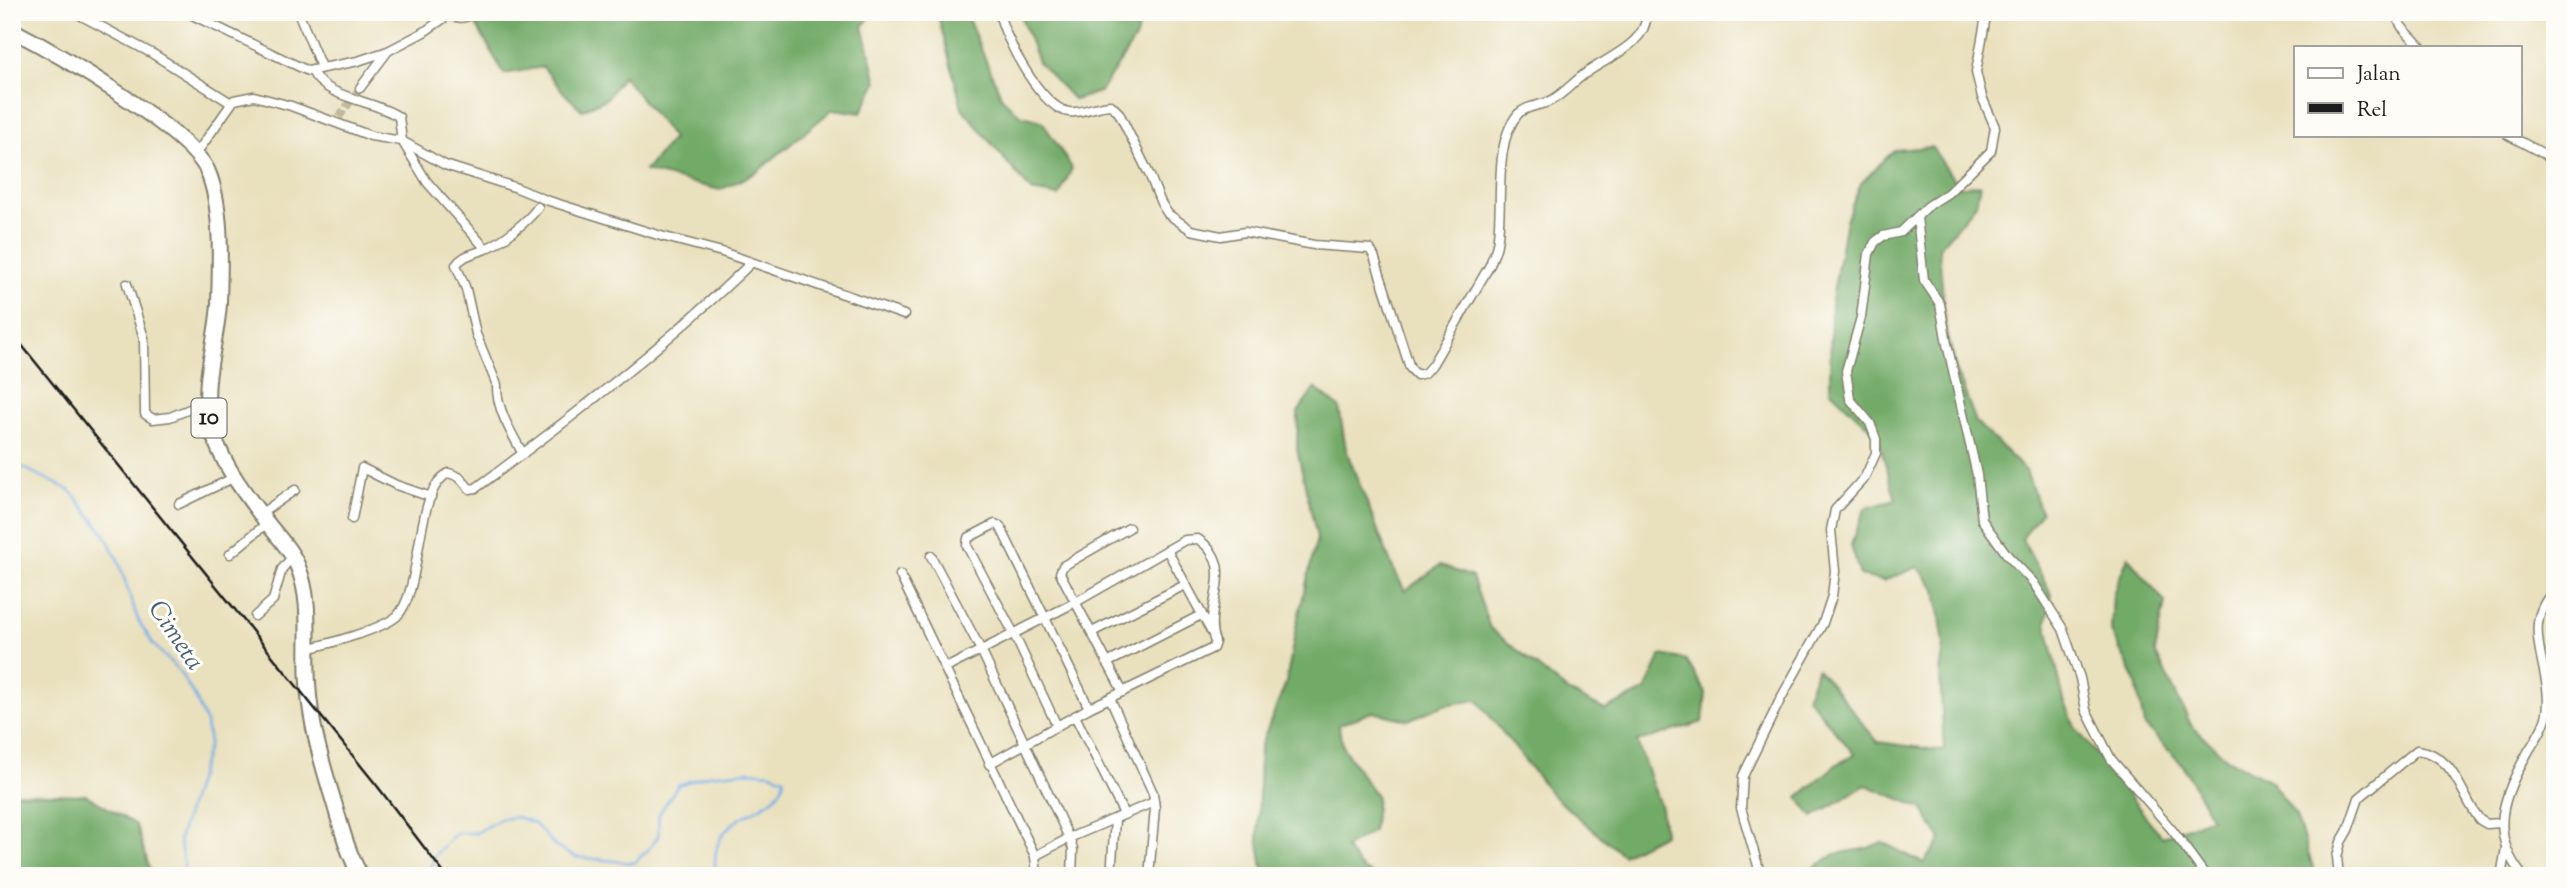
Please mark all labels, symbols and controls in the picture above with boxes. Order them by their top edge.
legend [2294,46,2522,136]
text: Jalan [2356,60,2401,90]
text: Rel [2357,96,2387,126]
road number: 10 [192,398,227,438]
water label: Cimeta [138,594,212,678]

